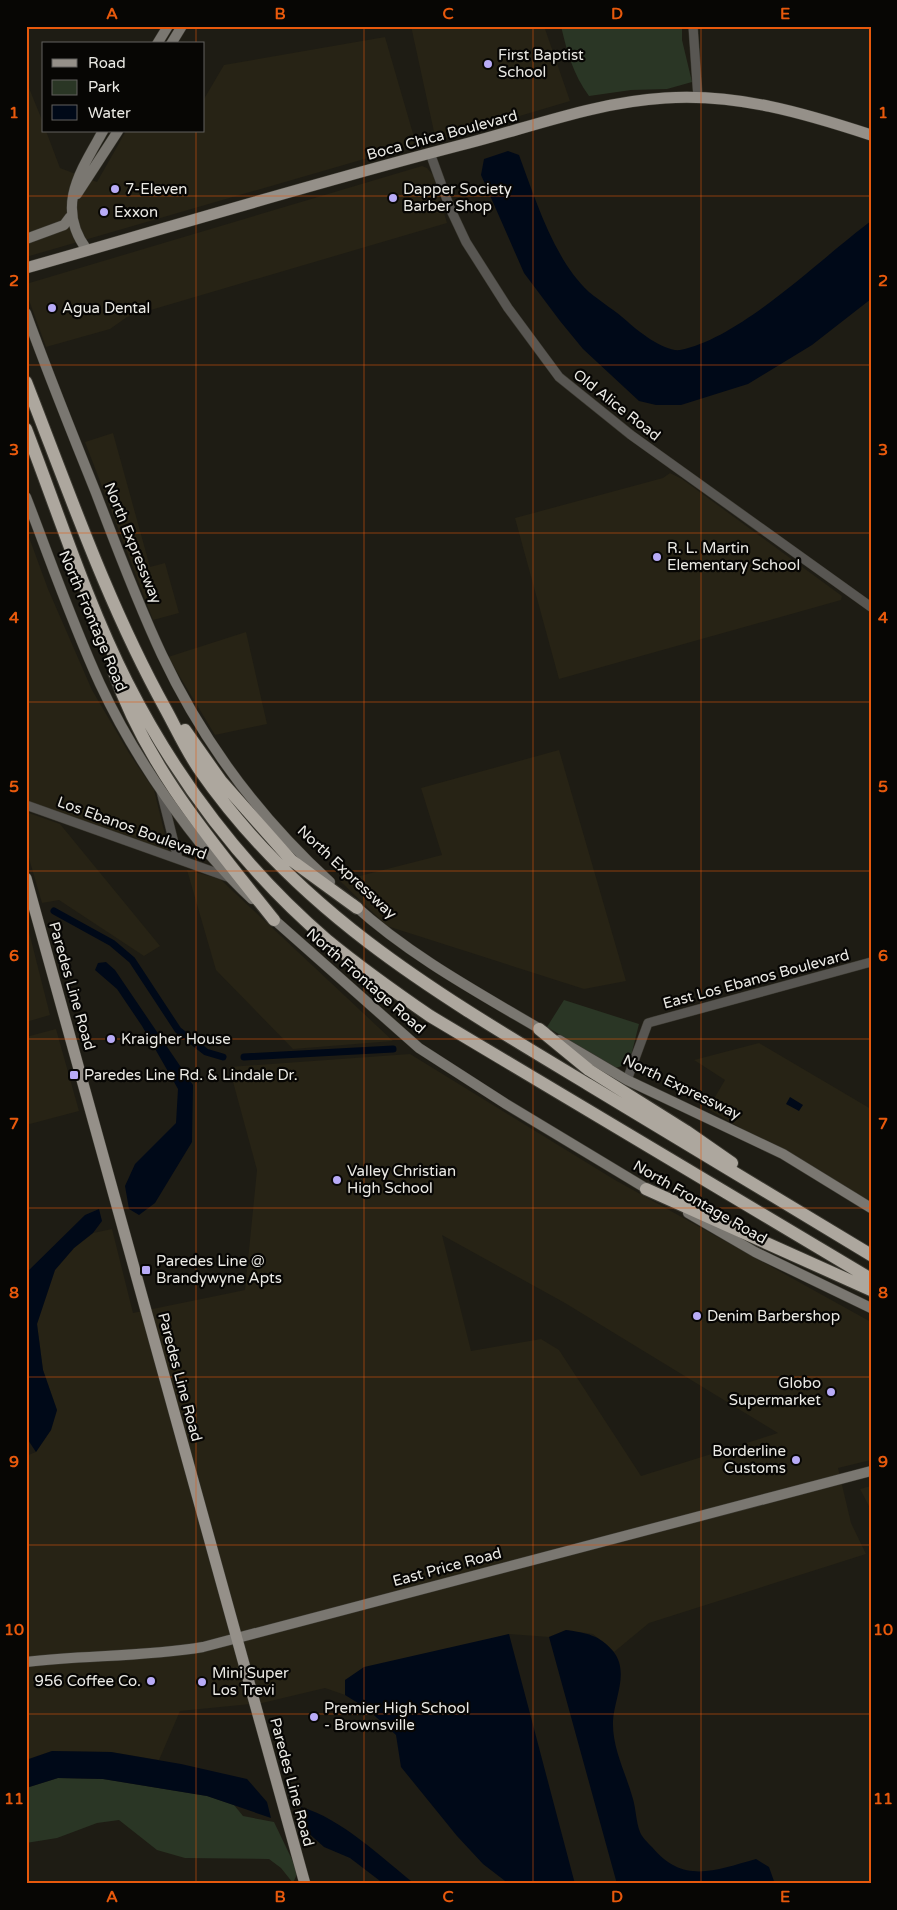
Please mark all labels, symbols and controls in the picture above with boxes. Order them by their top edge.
text: A [106,4,118,24]
text: B [274,4,286,24]
text: C [442,4,454,24]
text: D [611,4,623,24]
text: E [780,4,790,24]
legend [42,42,205,132]
place label: First Baptist School [498,46,584,81]
text: Road [88,54,126,72]
marker: First Baptist School [482,58,494,70]
text: Park [88,78,120,96]
text: 1 [9,103,19,123]
text: 1 [878,103,888,123]
text: Water [88,104,131,122]
street label: Boca Chica Boulevard [365,106,519,164]
place label: 7-Eleven [125,180,187,198]
place label: Dapper Society Barber Shop [403,180,512,215]
marker: 7-Eleven [109,183,121,195]
marker: Dapper Society Barber Shop [387,192,399,204]
place label: Exxon [114,203,158,221]
marker: Exxon [98,206,110,218]
text: 2 [9,271,19,291]
text: 2 [878,271,888,291]
place label: Agua Dental [62,299,150,317]
marker: Agua Dental [46,302,58,314]
street label: Old Alice Road [570,365,664,445]
text: 3 [9,440,19,460]
text: 3 [878,440,888,460]
street label: North Expressway [100,480,166,606]
place label: R. L. Martin Elementary School [667,539,800,574]
street label: North Frontage Road [55,548,131,694]
marker: R. L. Martin Elementary School [651,551,663,563]
text: 4 [9,608,19,628]
text: 4 [878,608,888,628]
text: 5 [9,777,19,797]
text: 5 [878,777,888,797]
street label: Los Ebanos Boulevard [55,793,209,863]
street label: North Expressway [294,821,400,923]
street label: Paredes Line Road [45,920,99,1052]
street label: North Frontage Road [303,925,429,1037]
street label: East Los Ebanos Boulevard [661,945,851,1013]
text: 6 [9,946,19,966]
text: 6 [878,946,888,966]
place label: Kraigher House [121,1030,231,1048]
marker: Kraigher House [105,1033,117,1045]
street label: North Expressway [620,1051,744,1123]
place label: Paredes Line Rd. & Lindale Dr. [84,1066,298,1084]
marker: Paredes Line Rd. & Lindale Dr. [68,1069,80,1081]
text: 7 [9,1114,19,1134]
text: 7 [878,1114,888,1134]
street label: North Frontage Road [630,1156,770,1248]
place label: Valley Christian High School [347,1162,456,1197]
marker: Valley Christian High School [331,1174,343,1186]
place label: Paredes Line @ Brandywyne Apts [156,1252,282,1287]
marker: Paredes Line @ Brandywyne Apts [140,1264,152,1276]
text: 8 [9,1283,19,1303]
text: 8 [878,1283,888,1303]
place label: Denim Barbershop [707,1307,840,1325]
marker: Denim Barbershop [691,1310,703,1322]
street label: Paredes Line Road [154,1311,206,1443]
place label: Globo Supermarket [729,1374,821,1409]
marker: Globo Supermarket [825,1386,837,1398]
place label: Borderline Customs [712,1442,786,1477]
text: 9 [9,1452,19,1472]
text: 9 [878,1452,888,1472]
marker: Borderline Customs [790,1454,802,1466]
street label: East Price Road [391,1544,503,1590]
text: 10 [4,1620,24,1640]
text: 10 [873,1620,893,1640]
place label: Mini Super Los Trevi [212,1664,289,1699]
place label: 956 Coffee Co. [34,1672,141,1690]
marker: 956 Coffee Co. [145,1675,157,1687]
marker: Mini Super Los Trevi [196,1676,208,1688]
place label: Premier High School - Brownsville [324,1699,469,1734]
marker: Premier High School - Brownsville [308,1711,320,1723]
street label: Paredes Line Road [266,1716,318,1848]
text: 11 [4,1789,24,1809]
text: 11 [873,1789,893,1809]
text: A [106,1887,118,1907]
text: B [274,1887,286,1907]
text: C [442,1887,454,1907]
text: D [611,1887,623,1907]
text: E [780,1887,790,1907]

